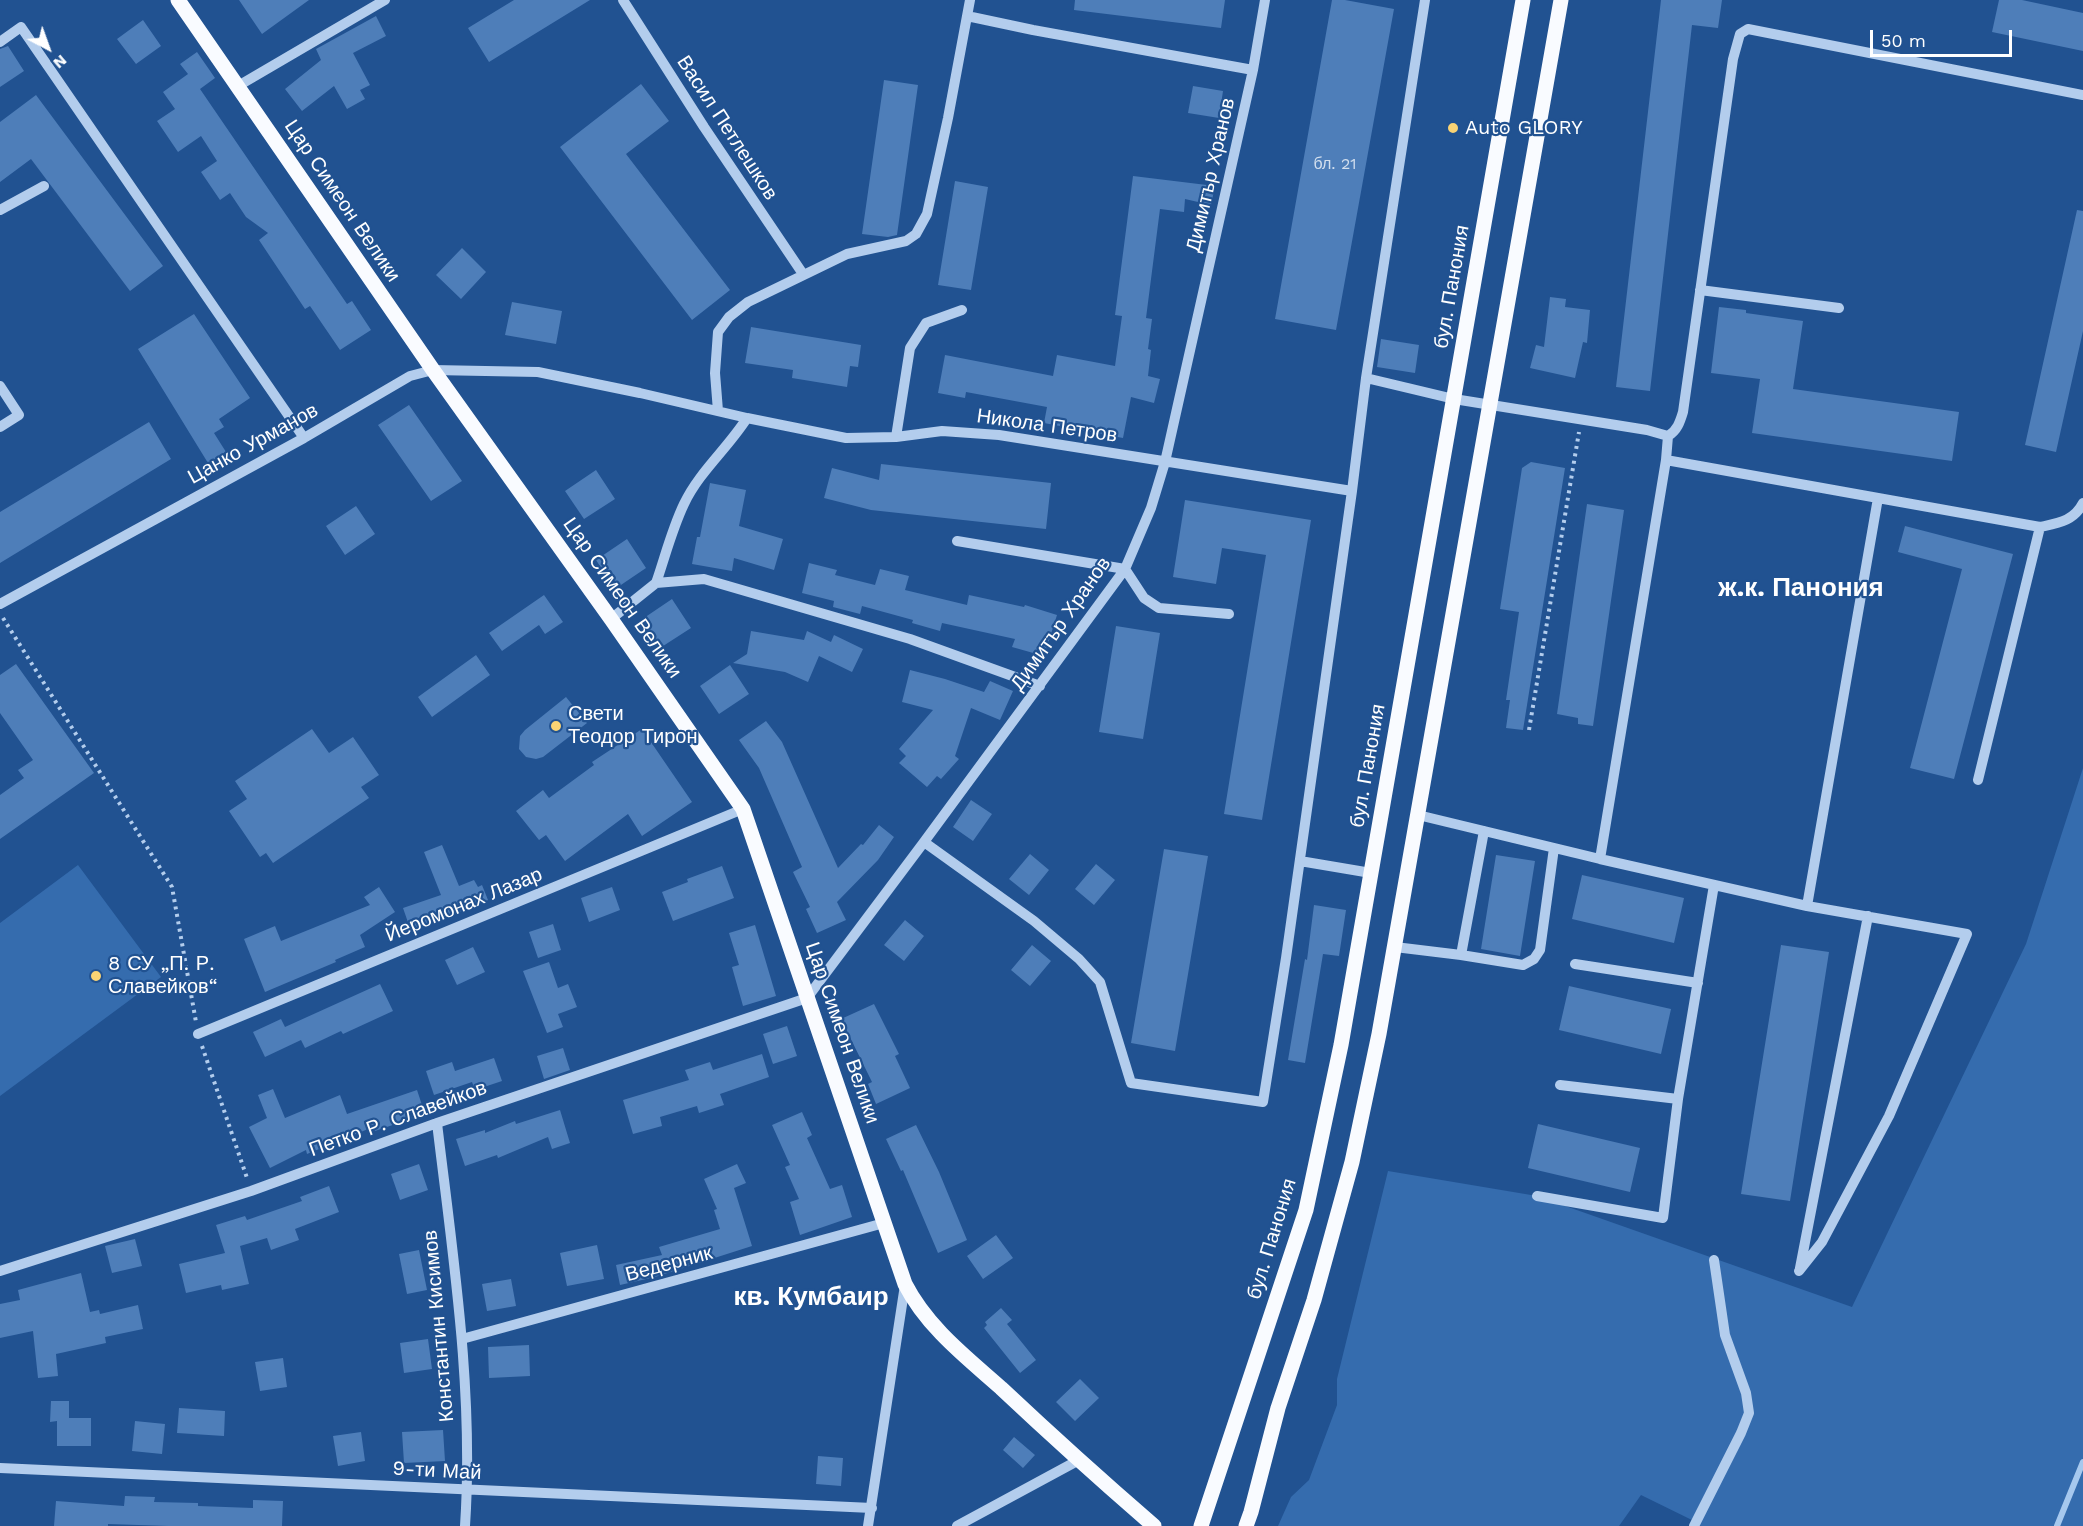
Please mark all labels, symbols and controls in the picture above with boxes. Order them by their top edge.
north arrow [18,18,78,78]
scale bar [1873,18,2016,56]
text: 50 m [1881,30,1926,51]
text: N [49,51,71,73]
street label: Васил Петлешков [671,51,783,205]
street label: Димитър Хранов [1182,96,1240,254]
street label: Цар Симеон Велики [279,115,405,287]
place label: Auto GLORY [1465,116,1583,140]
marker: Auto GLORY [1446,121,1460,135]
house number: бл. 21 [1313,154,1357,174]
street label: бул. Панония [1429,223,1475,351]
street label: Цанко Урманов [184,398,322,490]
street label: Никола Петров [975,404,1119,448]
street label: Цар Симеон Велики [558,513,686,683]
street label: Димитър Хранов [1006,553,1116,695]
district label: ж.к. Панония [1718,572,1884,604]
place label: Свети Теодор Тирон [568,702,697,749]
street label: бул. Панония [1345,702,1391,830]
marker: Свети Теодор Тирон [549,719,563,733]
street label: Йеромонах Лазар [382,863,546,947]
street label: Цар Симеон Велики [800,939,884,1127]
place label: 8 СУ „П. Р. Славейков“ [108,952,218,999]
marker: 8 СУ „П. Р. Славейков“ [89,969,103,983]
street label: Петко Р. Славейков [306,1076,490,1162]
street label: бул. Панония [1242,1176,1302,1302]
street label: Константин Кисимов [419,1229,459,1423]
street label: Ведерник [623,1241,715,1287]
district label: кв. Кумбаир [733,1281,889,1313]
street label: 9-ти Май [392,1457,482,1485]

